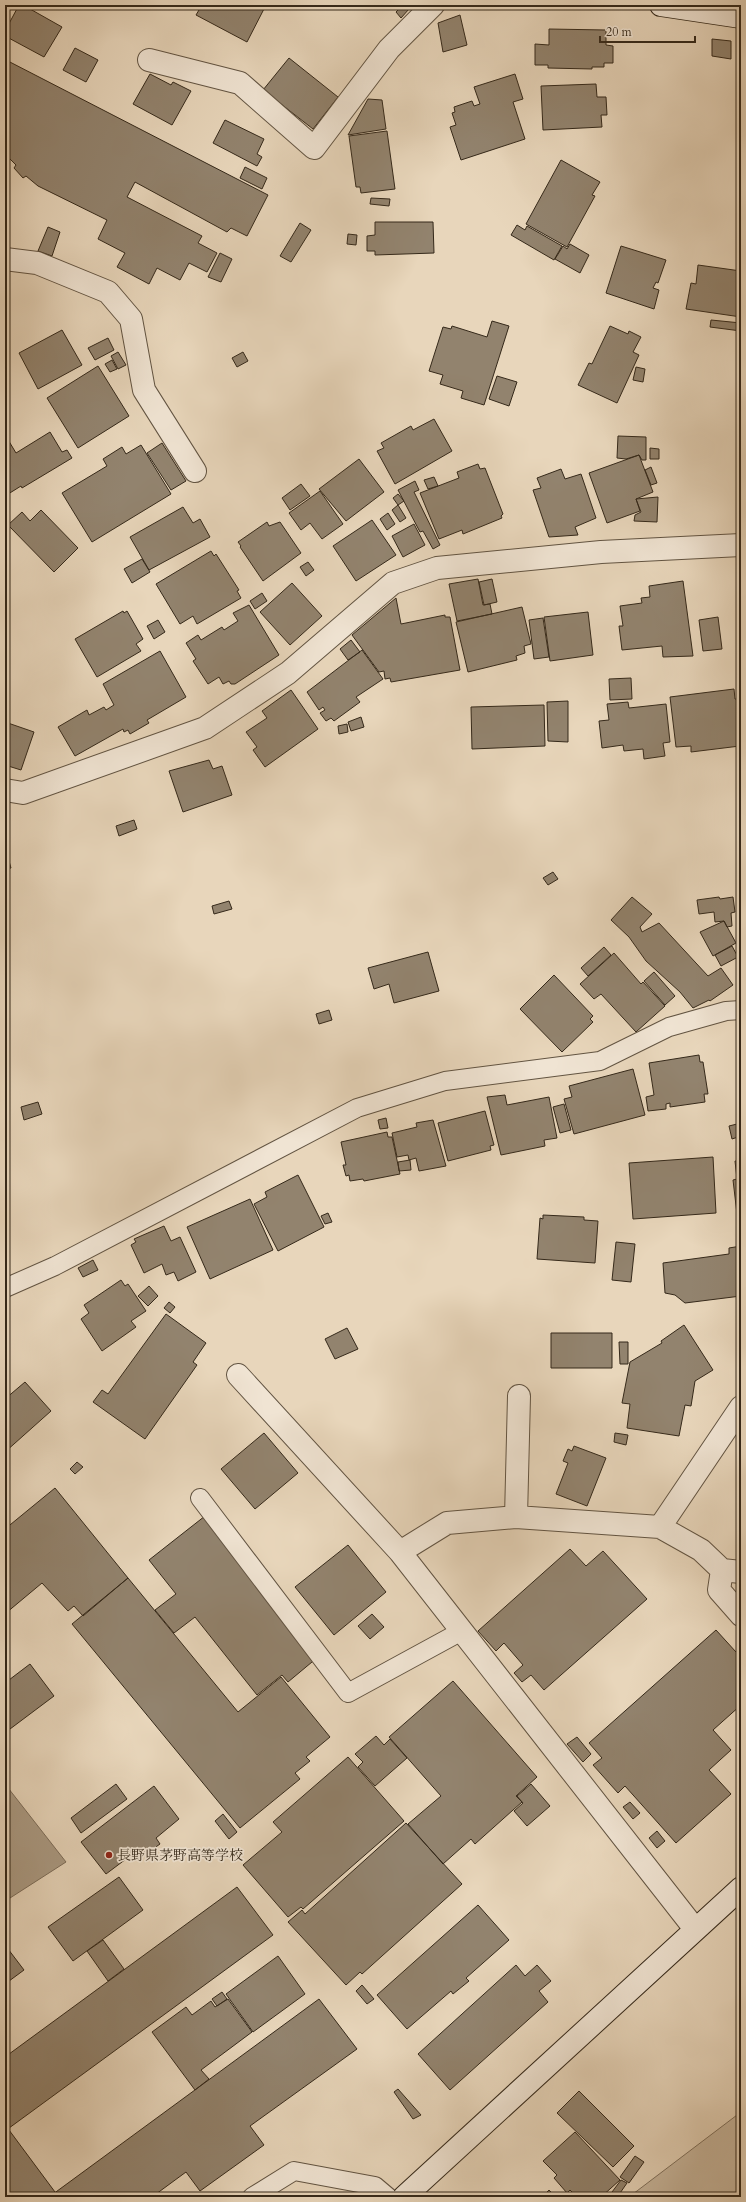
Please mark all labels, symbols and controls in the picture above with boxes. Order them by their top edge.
scale bar [600,18,695,44]
text: 20 m [606,24,633,40]
place label: 長野県茅野高等学校 [117,1846,243,1865]
marker: 長野県茅野高等学校 [104,1850,114,1860]

